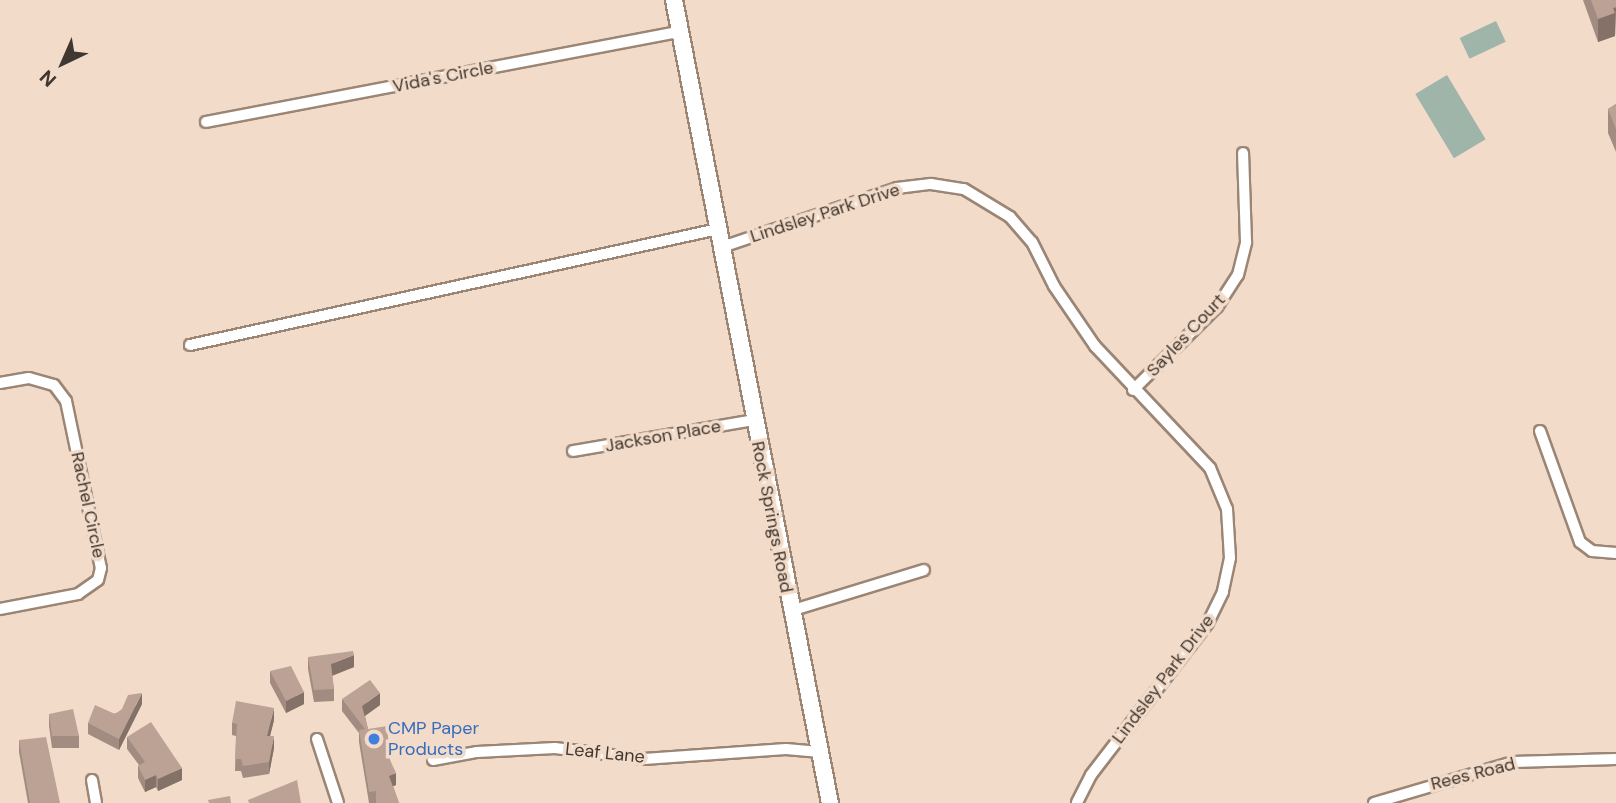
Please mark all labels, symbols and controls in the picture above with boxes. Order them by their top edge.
north arrow [28,28,98,98]
street label: Vida's Circle [391,57,495,97]
text: N [34,65,62,92]
street label: Lindsley Park Drive [747,179,903,247]
street label: Sayles Court [1142,289,1230,381]
street label: Jackson Place [603,415,723,457]
street label: Rock Springs Road [747,439,797,595]
street label: Rachel Circle [66,450,110,560]
street label: Lindsley Park Drive [1107,610,1219,748]
place label: CMP Paper Products [388,718,479,760]
marker: CMP Paper Products [366,731,382,747]
street label: Leaf Lane [564,738,646,768]
street label: Rees Road [1429,753,1517,795]

